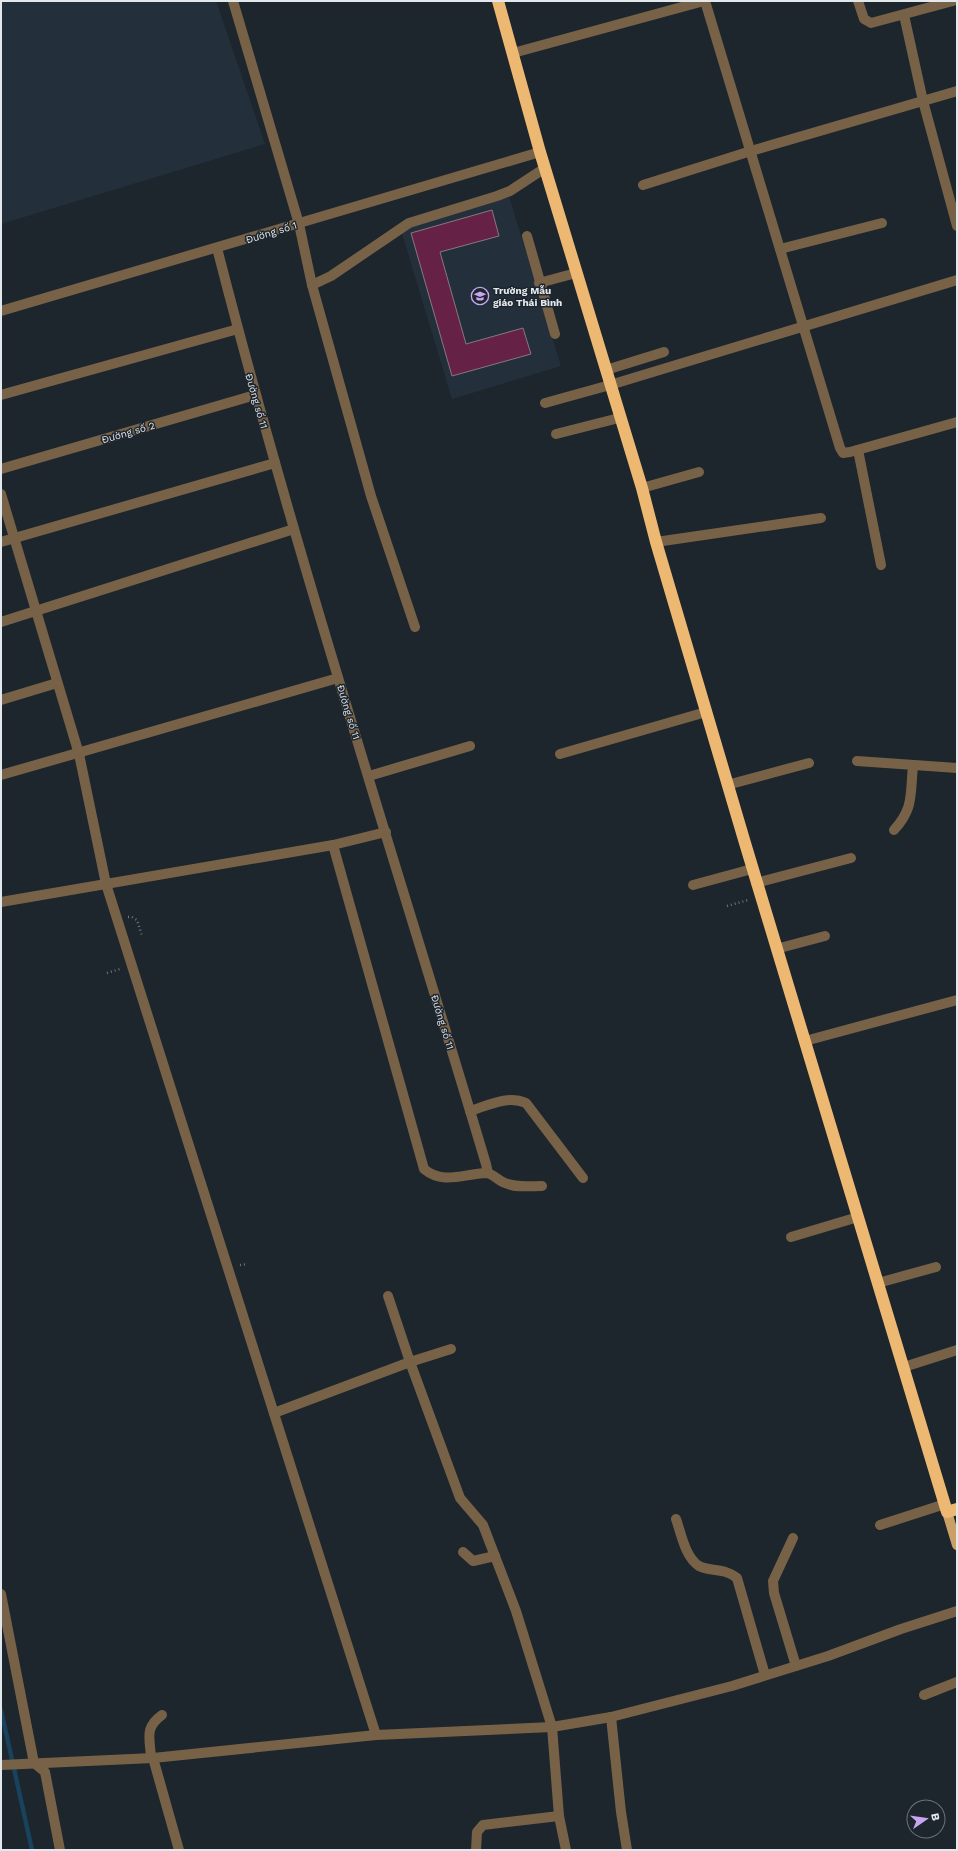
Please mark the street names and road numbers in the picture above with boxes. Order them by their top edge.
street label: Đường số 1 [244,219,298,245]
street label: Đường số 11 [243,372,270,430]
street label: Đường số 2 [100,420,156,445]
street label: Đường số 11 [335,683,362,741]
street label: Đường số 11 [429,993,456,1051]

